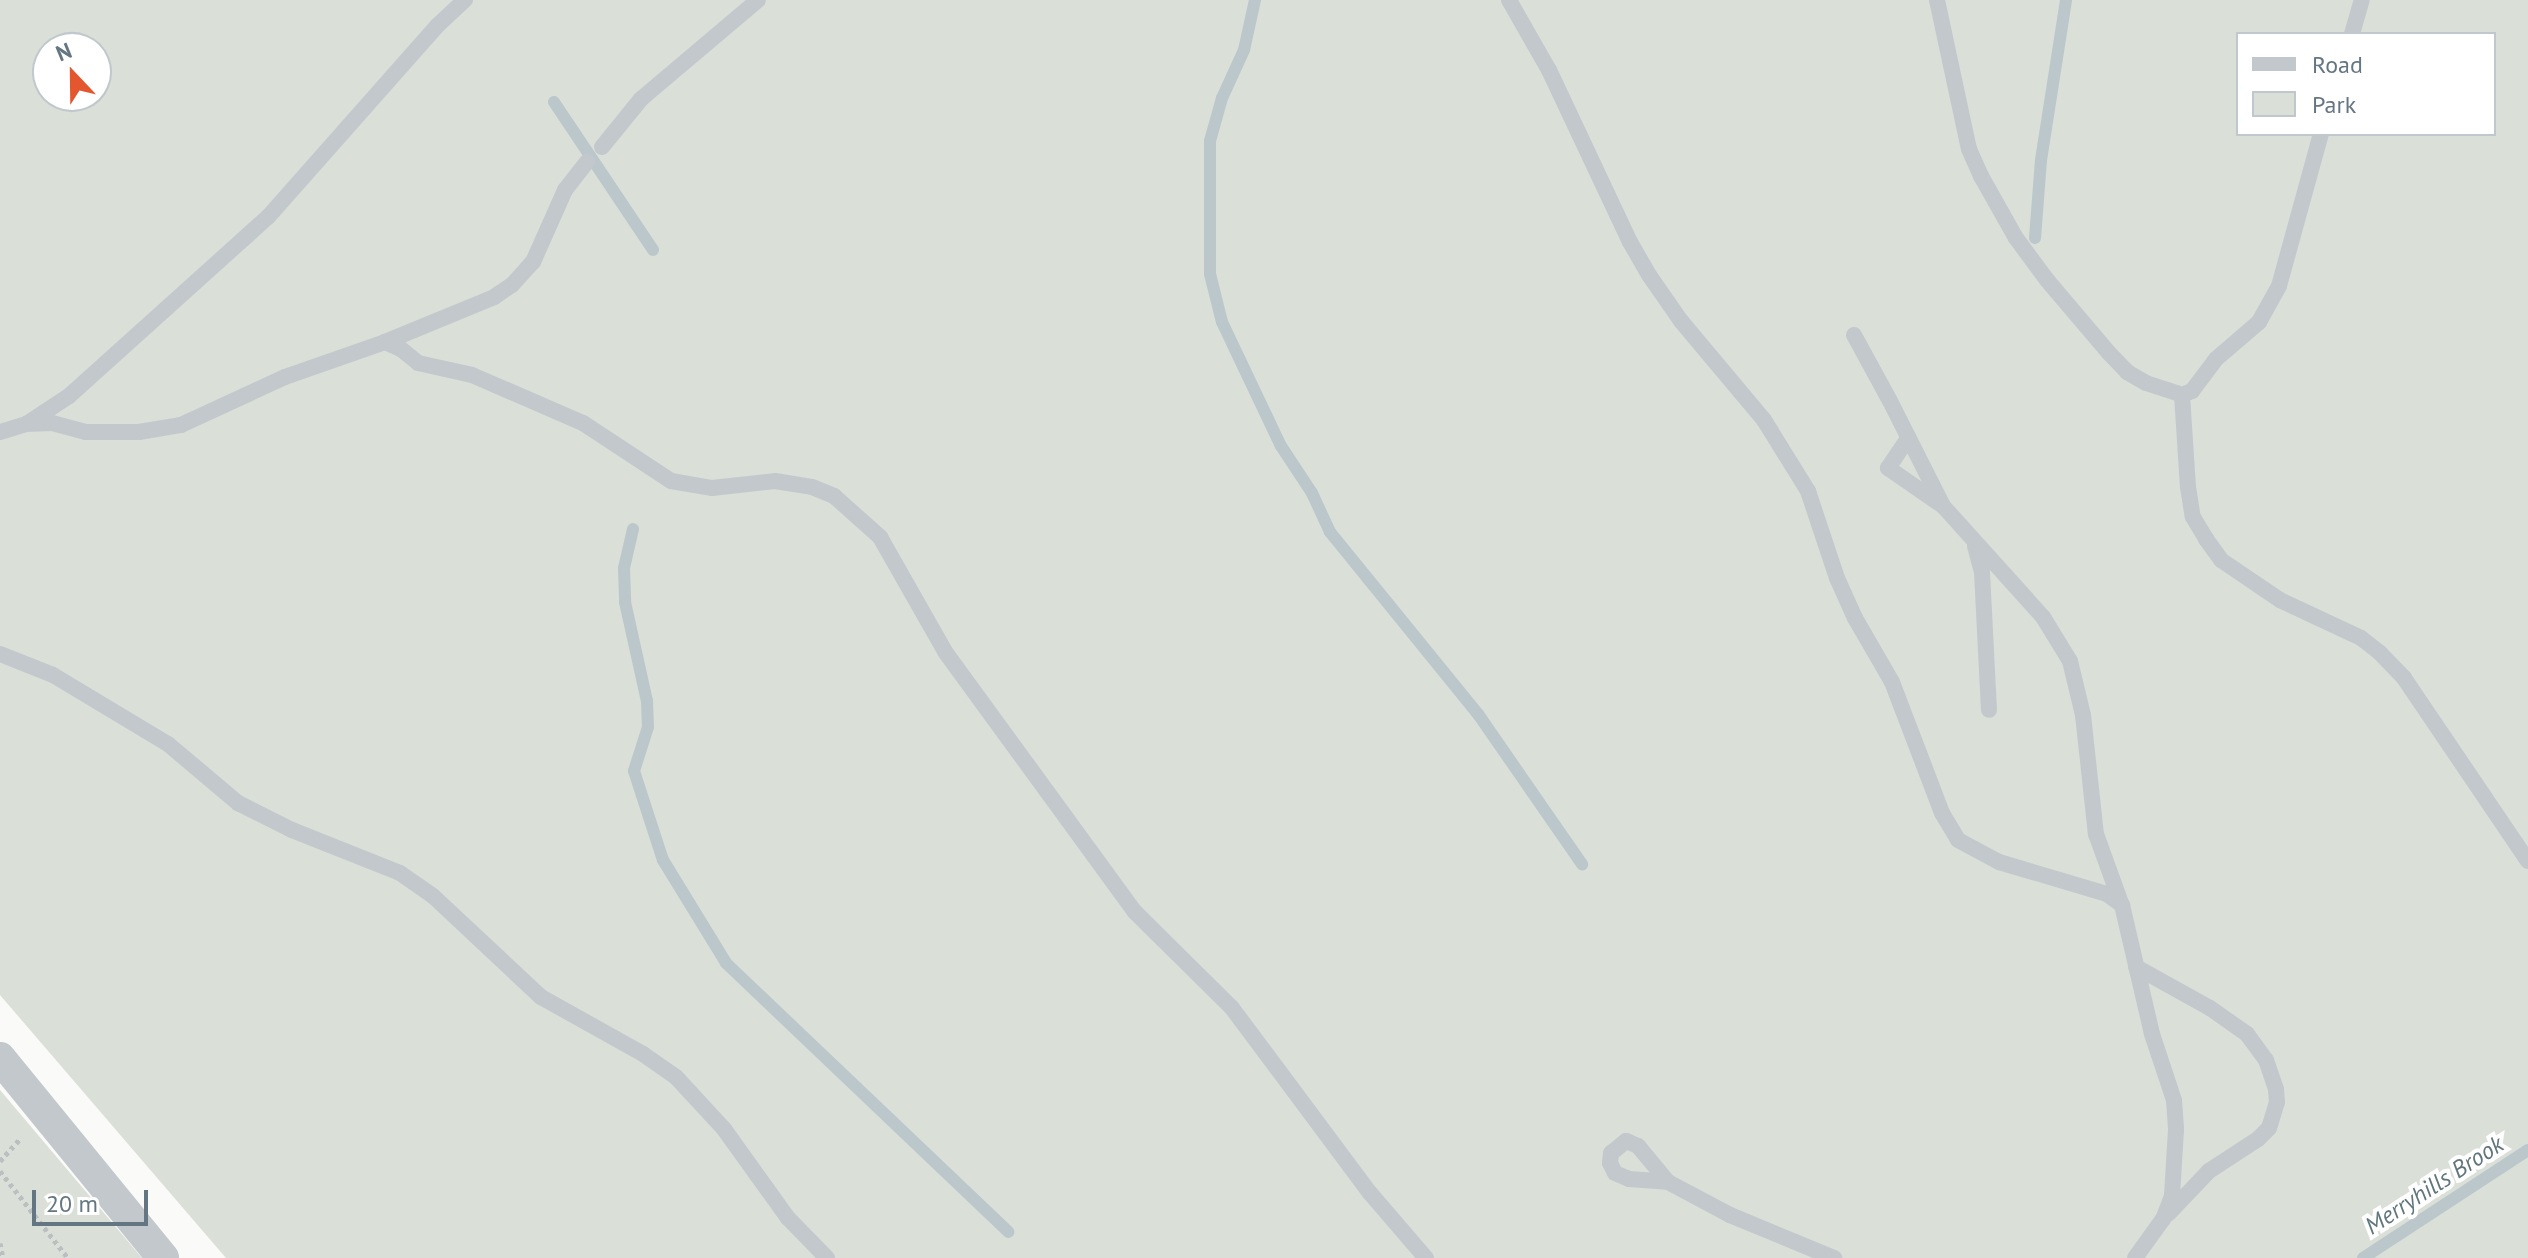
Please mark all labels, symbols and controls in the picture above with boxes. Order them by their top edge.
north arrow [32,32,112,112]
legend [2236,32,2496,136]
text: N [52,36,76,67]
text: Road [2312,49,2363,80]
text: Park [2312,89,2356,120]
water label: Merryhills Brook [2359,1130,2509,1240]
scale bar [36,1174,152,1224]
text: 20 m [46,1188,98,1219]

